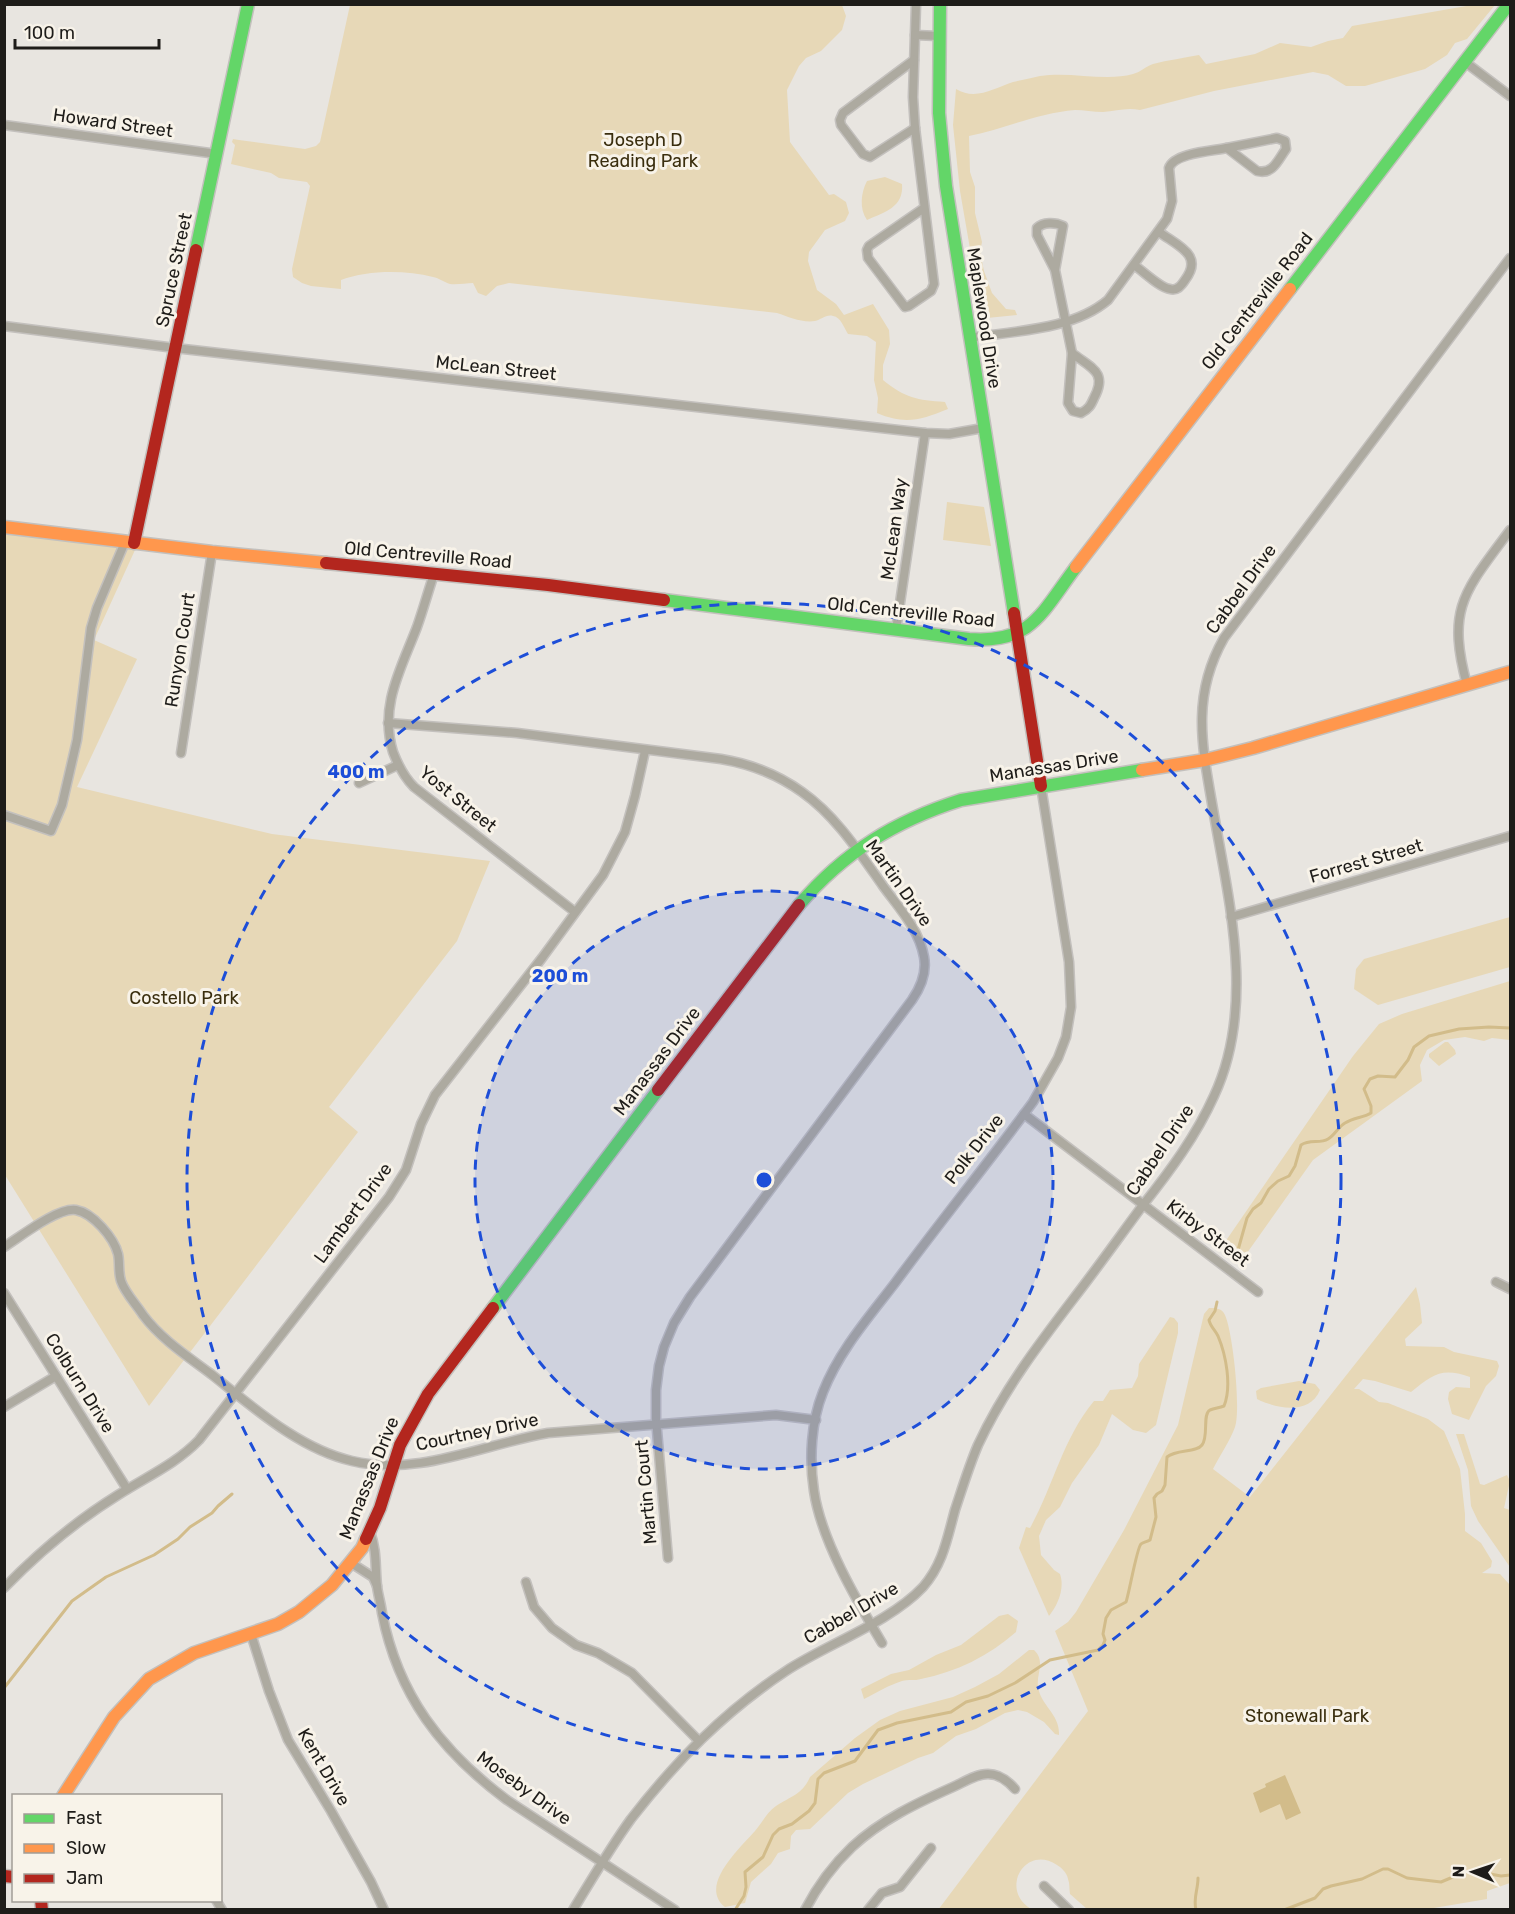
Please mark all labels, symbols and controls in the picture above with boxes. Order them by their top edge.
scale bar [15,12,159,50]
text: 100 m [24,22,75,44]
street label: Howard Street [52,104,174,142]
park label: Joseph D Reading Park [588,129,699,172]
street label: Spruce Street [151,211,197,329]
street label: Old Centreville Road [1197,228,1317,374]
street label: Maplewood Drive [962,246,1006,390]
street label: McLean Street [434,351,558,385]
street label: McLean Way [876,476,912,581]
street label: Old Centreville Road [343,537,513,573]
street label: Cabbel Drive [1201,540,1281,638]
street label: Runyon Court [160,591,200,709]
street label: Old Centreville Road [826,592,996,632]
street label: Manassas Drive [988,745,1120,787]
text: 400 m [327,761,385,783]
street label: Yost Street [415,761,501,837]
street label: Forrest Street [1307,834,1425,888]
street label: Martin Drive [861,835,937,931]
text: 200 m [532,965,588,987]
park label: Costello Park [129,987,239,1009]
street label: Manassas Drive [609,1002,705,1120]
street label: Cabbel Drive [1121,1100,1199,1200]
street label: Polk Drive [940,1110,1008,1188]
street label: Lambert Drive [309,1159,397,1267]
centre of rings [754,1170,774,1190]
street label: Kirby Street [1162,1195,1254,1271]
street label: Colburn Drive [41,1329,119,1437]
street label: Courtney Drive [414,1408,540,1456]
street label: Manassas Drive [334,1413,404,1543]
street label: Martin Court [630,1439,662,1545]
street label: Cabbel Drive [800,1577,902,1649]
park label: Stonewall Park [1245,1705,1370,1727]
street label: Kent Drive [293,1724,355,1810]
street label: Moseby Drive [472,1746,576,1830]
legend [12,1794,222,1902]
text: Fast [66,1807,102,1829]
text: Slow [66,1837,106,1859]
north arrow [1443,1842,1503,1902]
text: N [1449,1865,1468,1878]
text: Jam [66,1867,103,1889]

